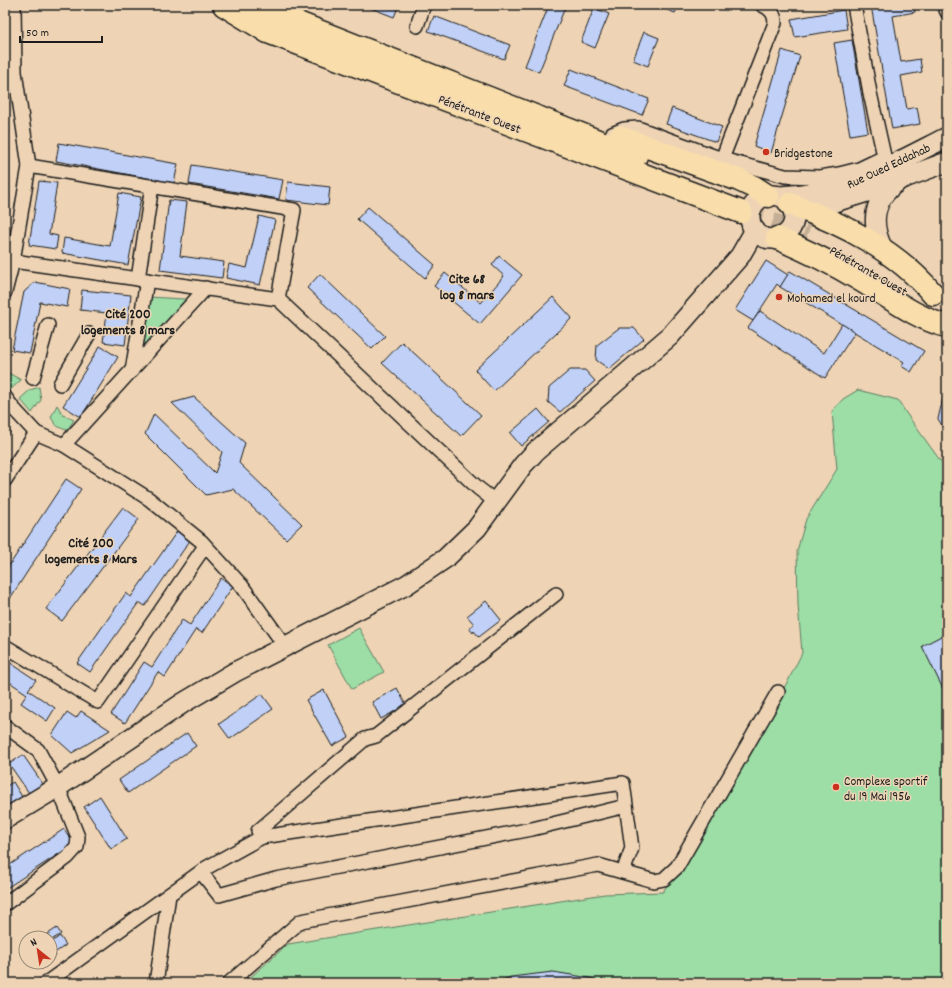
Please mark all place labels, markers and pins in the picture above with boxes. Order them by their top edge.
place label: Bridgestone [774,145,833,164]
marker: Bridgestone [761,147,771,157]
place label: Mohamed el kourd [787,290,876,309]
marker: Mohamed el kourd [774,292,784,302]
place label: Complexe sportif du 19 Mai 1956 [844,773,928,807]
marker: Complexe sportif du 19 Mai 1956 [831,782,841,792]

